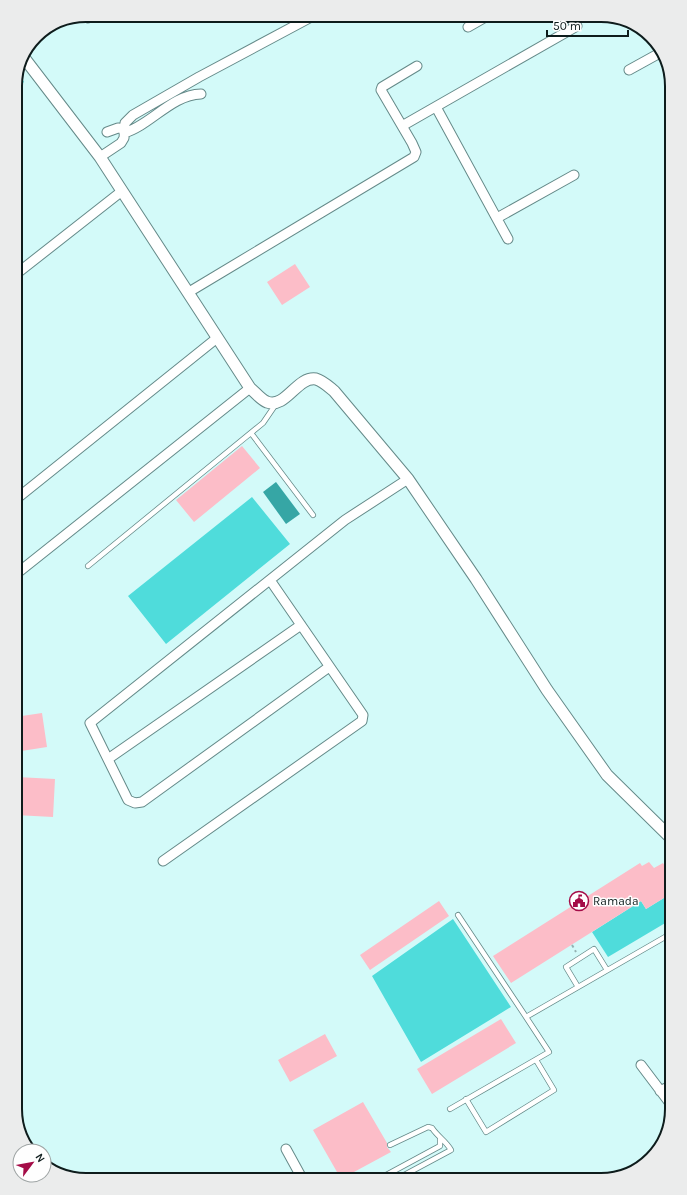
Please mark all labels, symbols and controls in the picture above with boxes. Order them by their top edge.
scale bar [547,12,628,38]
text: 50 m [553,19,581,33]
public building icon: Ramada [568,890,590,912]
place label: Ramada [593,894,639,908]
north arrow [12,1143,52,1183]
text: N [32,1151,48,1165]

